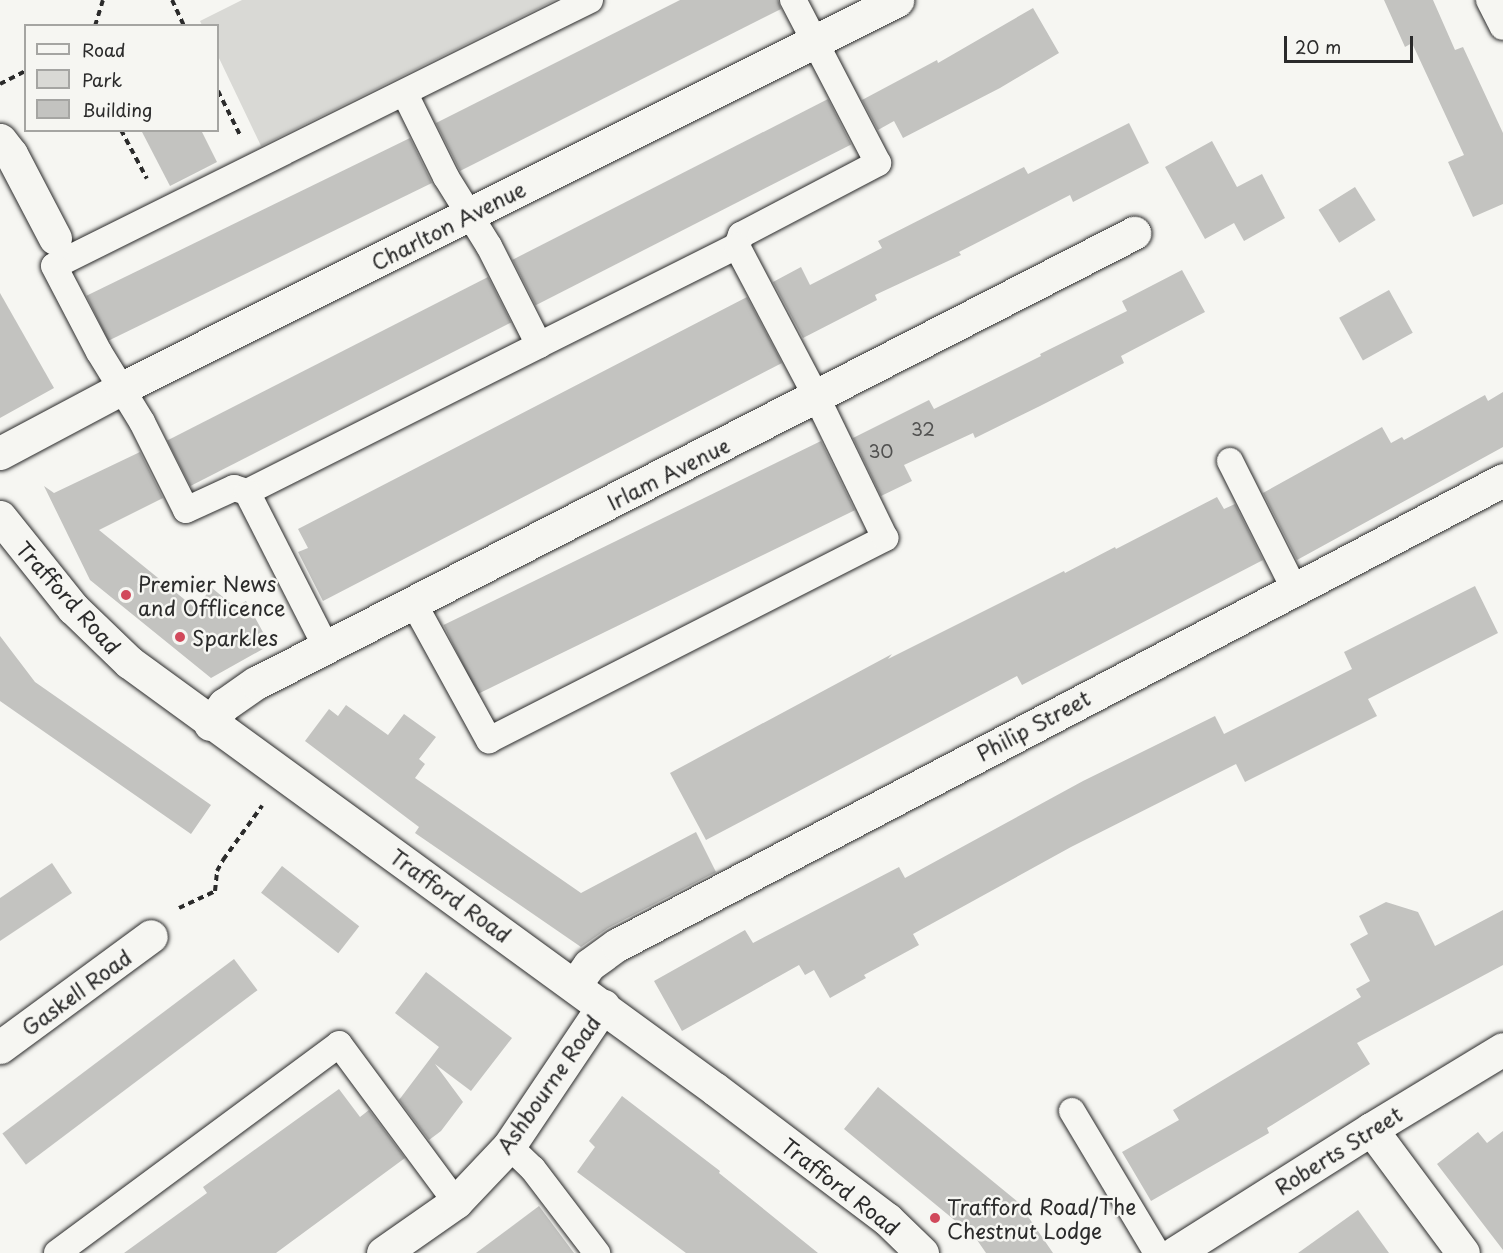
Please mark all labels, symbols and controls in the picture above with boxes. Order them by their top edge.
legend [24,24,219,132]
scale bar [1287,24,1416,62]
text: 20 m [1295,33,1341,60]
text: Road [82,36,126,63]
text: Park [82,66,122,93]
text: Building [82,96,152,123]
street label: Charlton Avenue [368,176,528,274]
house number: 32 [911,418,935,440]
street label: Irlam Avenue [603,432,733,514]
house number: 30 [868,440,894,462]
street label: Trafford Road [12,536,126,658]
place label: Premier News and Offlicence [138,570,286,620]
marker: Premier News and Offlicence [119,588,133,602]
place label: Sparkles [192,624,278,650]
marker: Sparkles [173,630,187,644]
street label: Philip Street [972,685,1094,765]
street label: Trafford Road [386,843,516,947]
street label: Gaskell Road [16,943,136,1041]
street label: Ashbourne Road [490,1009,606,1159]
street label: Roberts Street [1269,1100,1407,1200]
street label: Trafford Road [777,1132,905,1240]
place label: Trafford Road/The Chestnut Lodge [947,1193,1136,1243]
marker: Trafford Road/The Chestnut Lodge [928,1211,942,1225]

